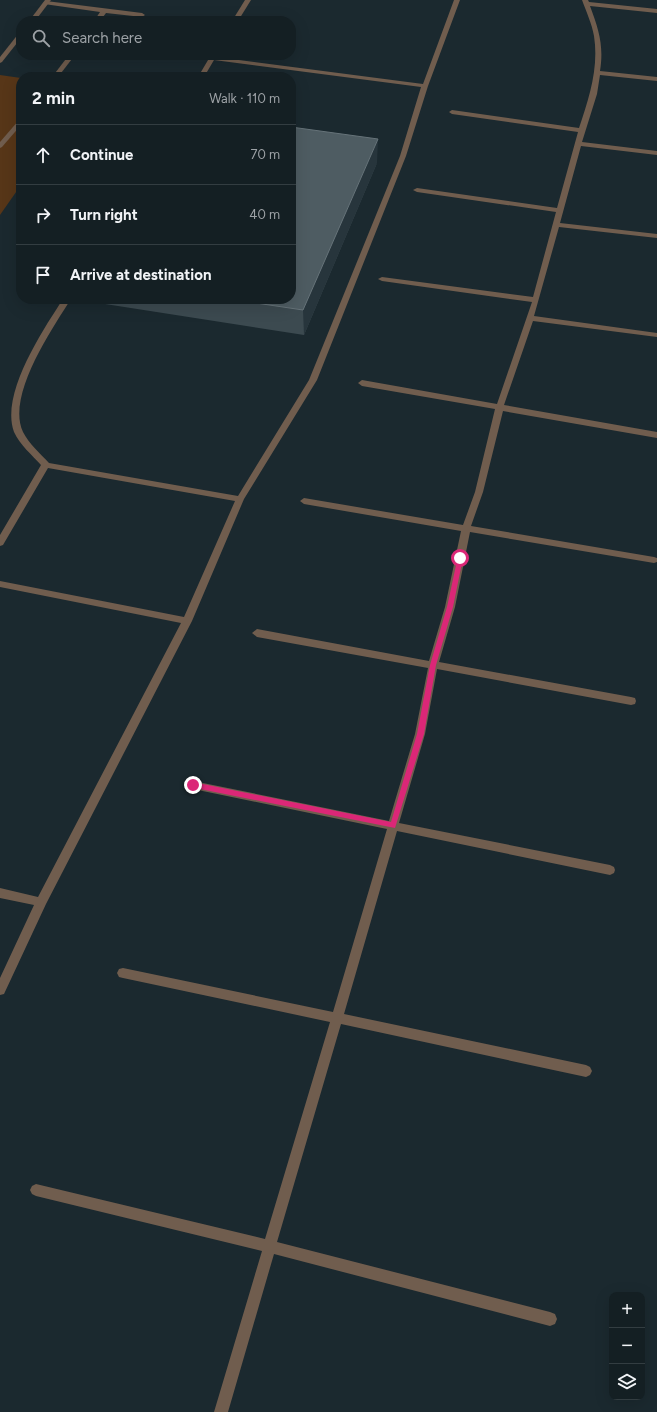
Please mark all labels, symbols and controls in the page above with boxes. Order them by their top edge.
search box [16,16,296,60]
icon: search [30,27,52,49]
text: Search here [62,29,142,47]
text: 2 min [32,88,75,108]
text: Walk · 110 m [209,91,280,106]
icon: ahead [32,144,54,166]
text: Continue [70,146,133,164]
text: 70 m [250,147,280,162]
icon: right [32,204,54,226]
text: Turn right [70,206,138,224]
text: 40 m [249,207,280,222]
icon: arrive [32,264,54,286]
text: Arrive at destination [70,266,211,284]
route start [451,549,469,567]
route end [184,776,202,794]
map controls [609,1292,645,1400]
button: + [609,1292,645,1328]
button: − [609,1328,645,1364]
button: layers [609,1364,645,1400]

